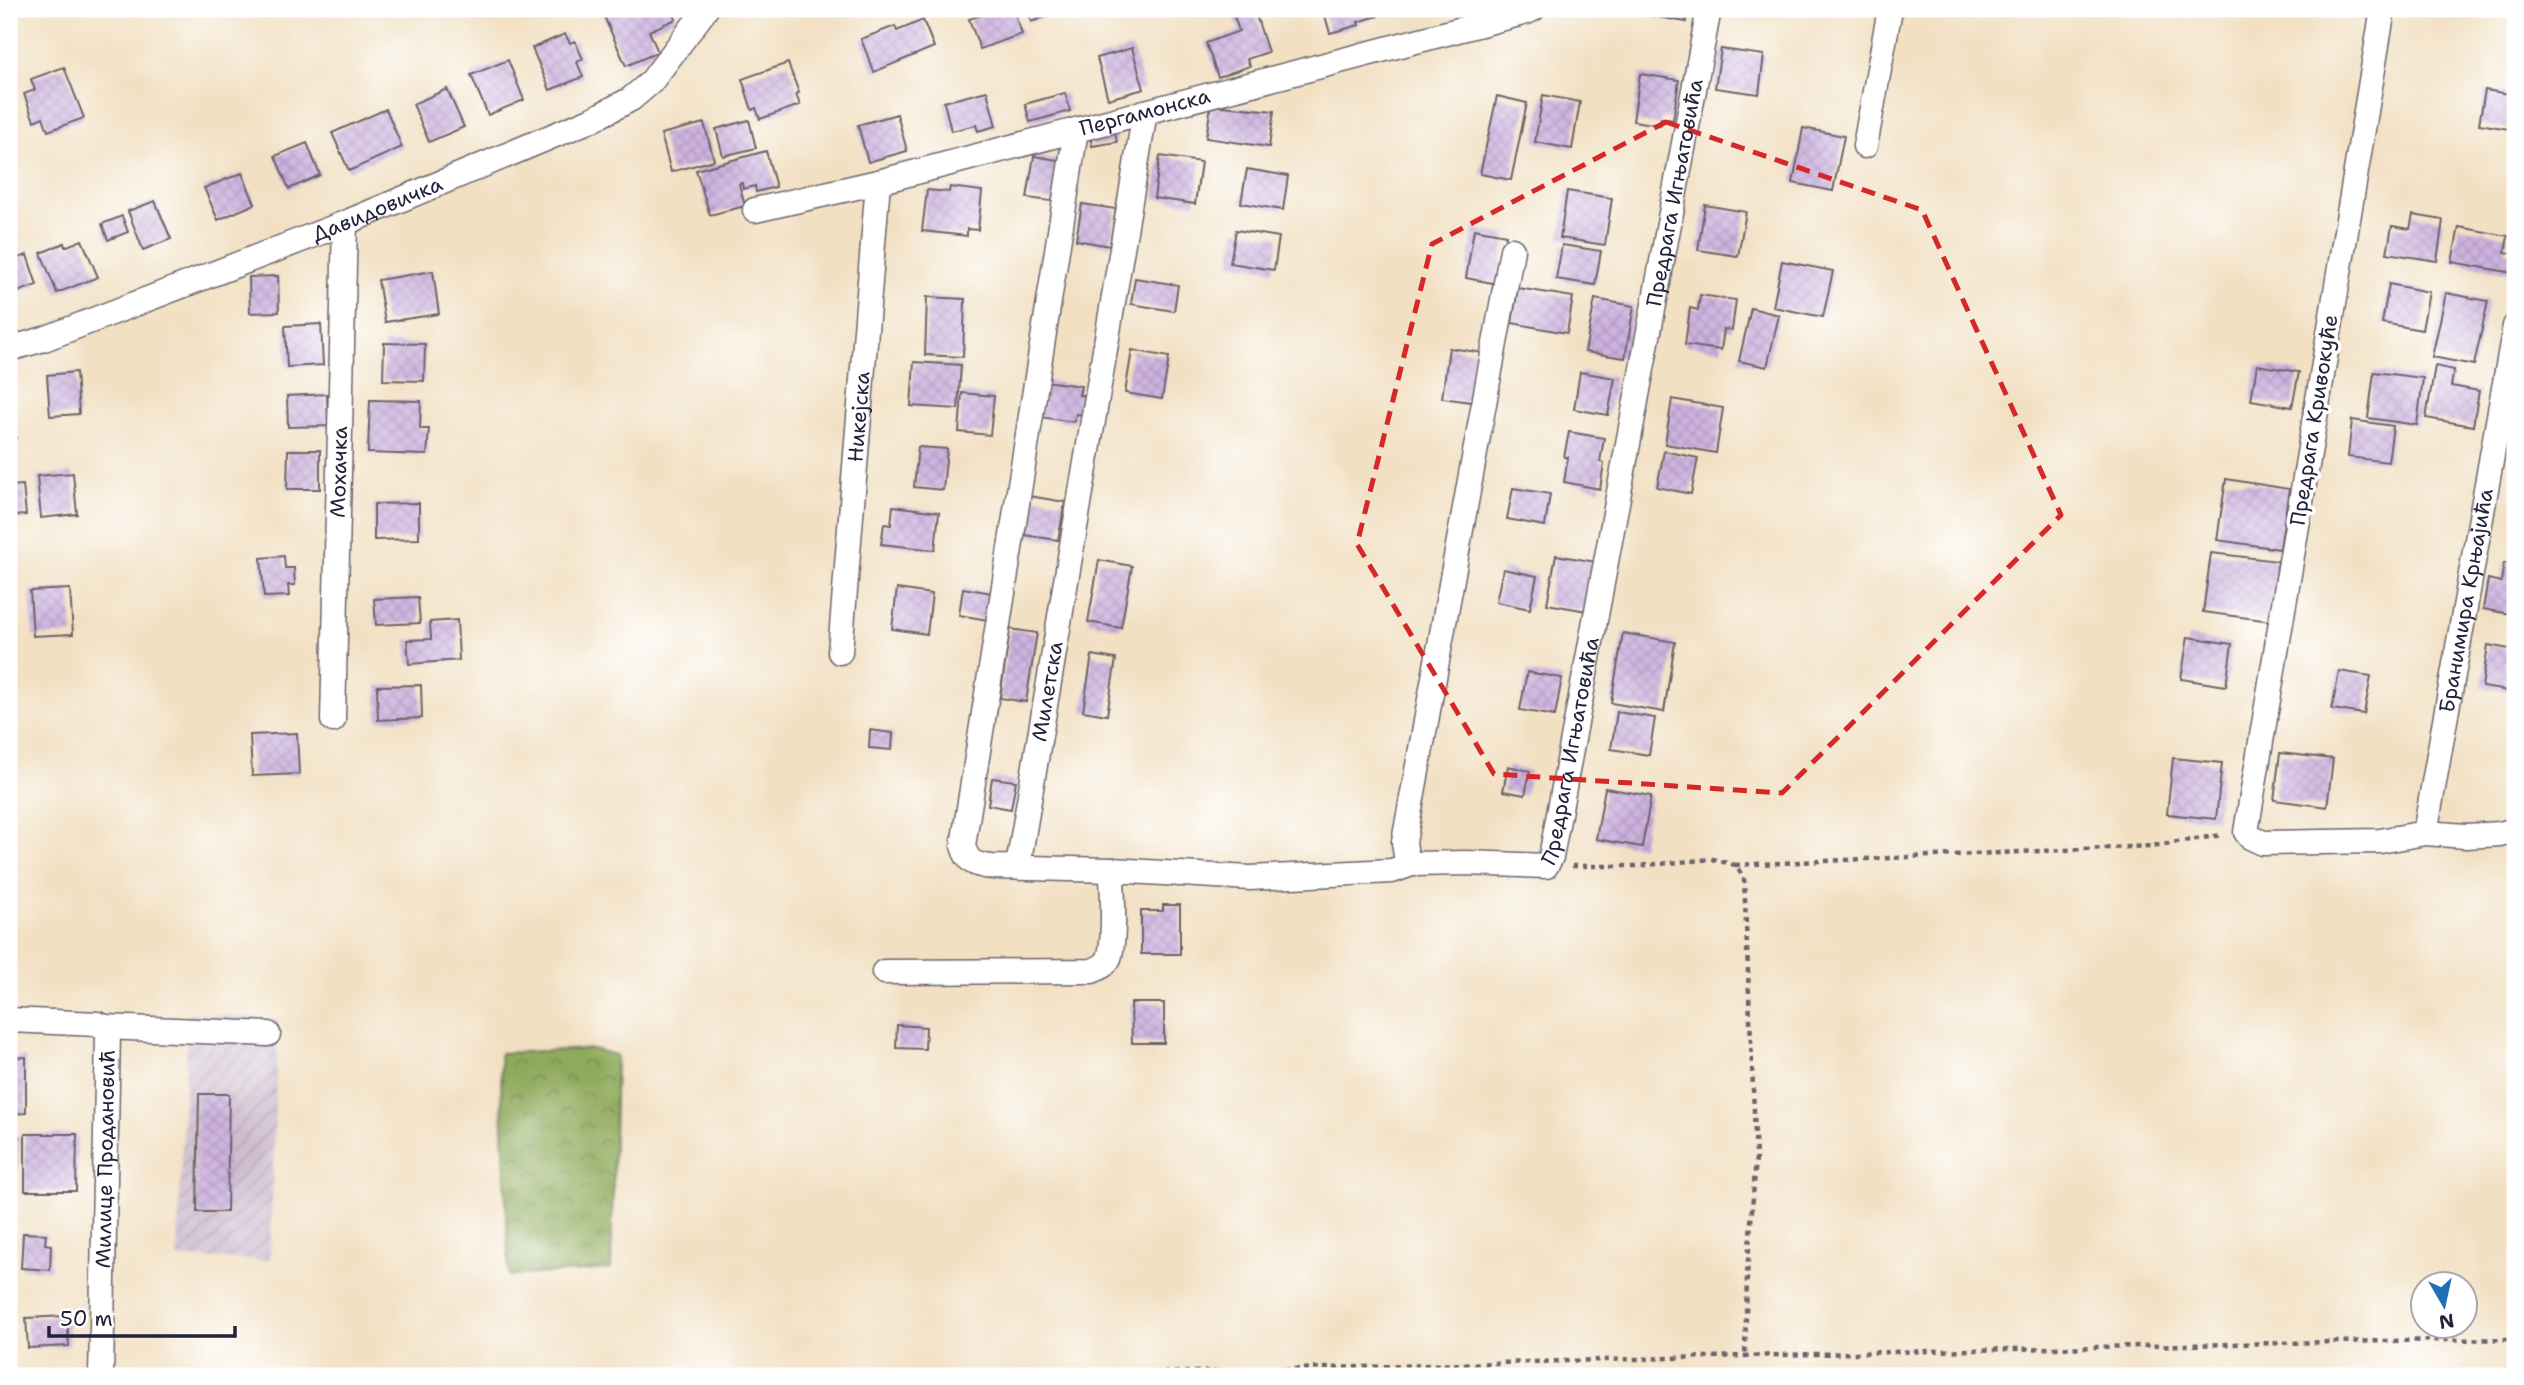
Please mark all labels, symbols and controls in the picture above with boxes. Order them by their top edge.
street label: Предрага Игњатовића [1640,77,1710,309]
street label: Пергамонска [1077,82,1213,143]
street label: Давидовичка [308,170,447,248]
street label: Предрага Кривокуће [2283,312,2345,528]
street label: Никејска [841,370,877,463]
street label: Мохачка [324,426,354,518]
street label: Бранимира Крњајића [2433,486,2500,715]
street label: Предрага Игњатовића [1535,635,1606,871]
street label: Милетска [1025,639,1070,744]
street label: Милице Продановић [89,1049,122,1269]
north arrow [2408,1270,2478,1340]
scale bar [49,1294,234,1338]
text: 50 m [60,1305,113,1333]
text: N [2437,1308,2456,1335]

